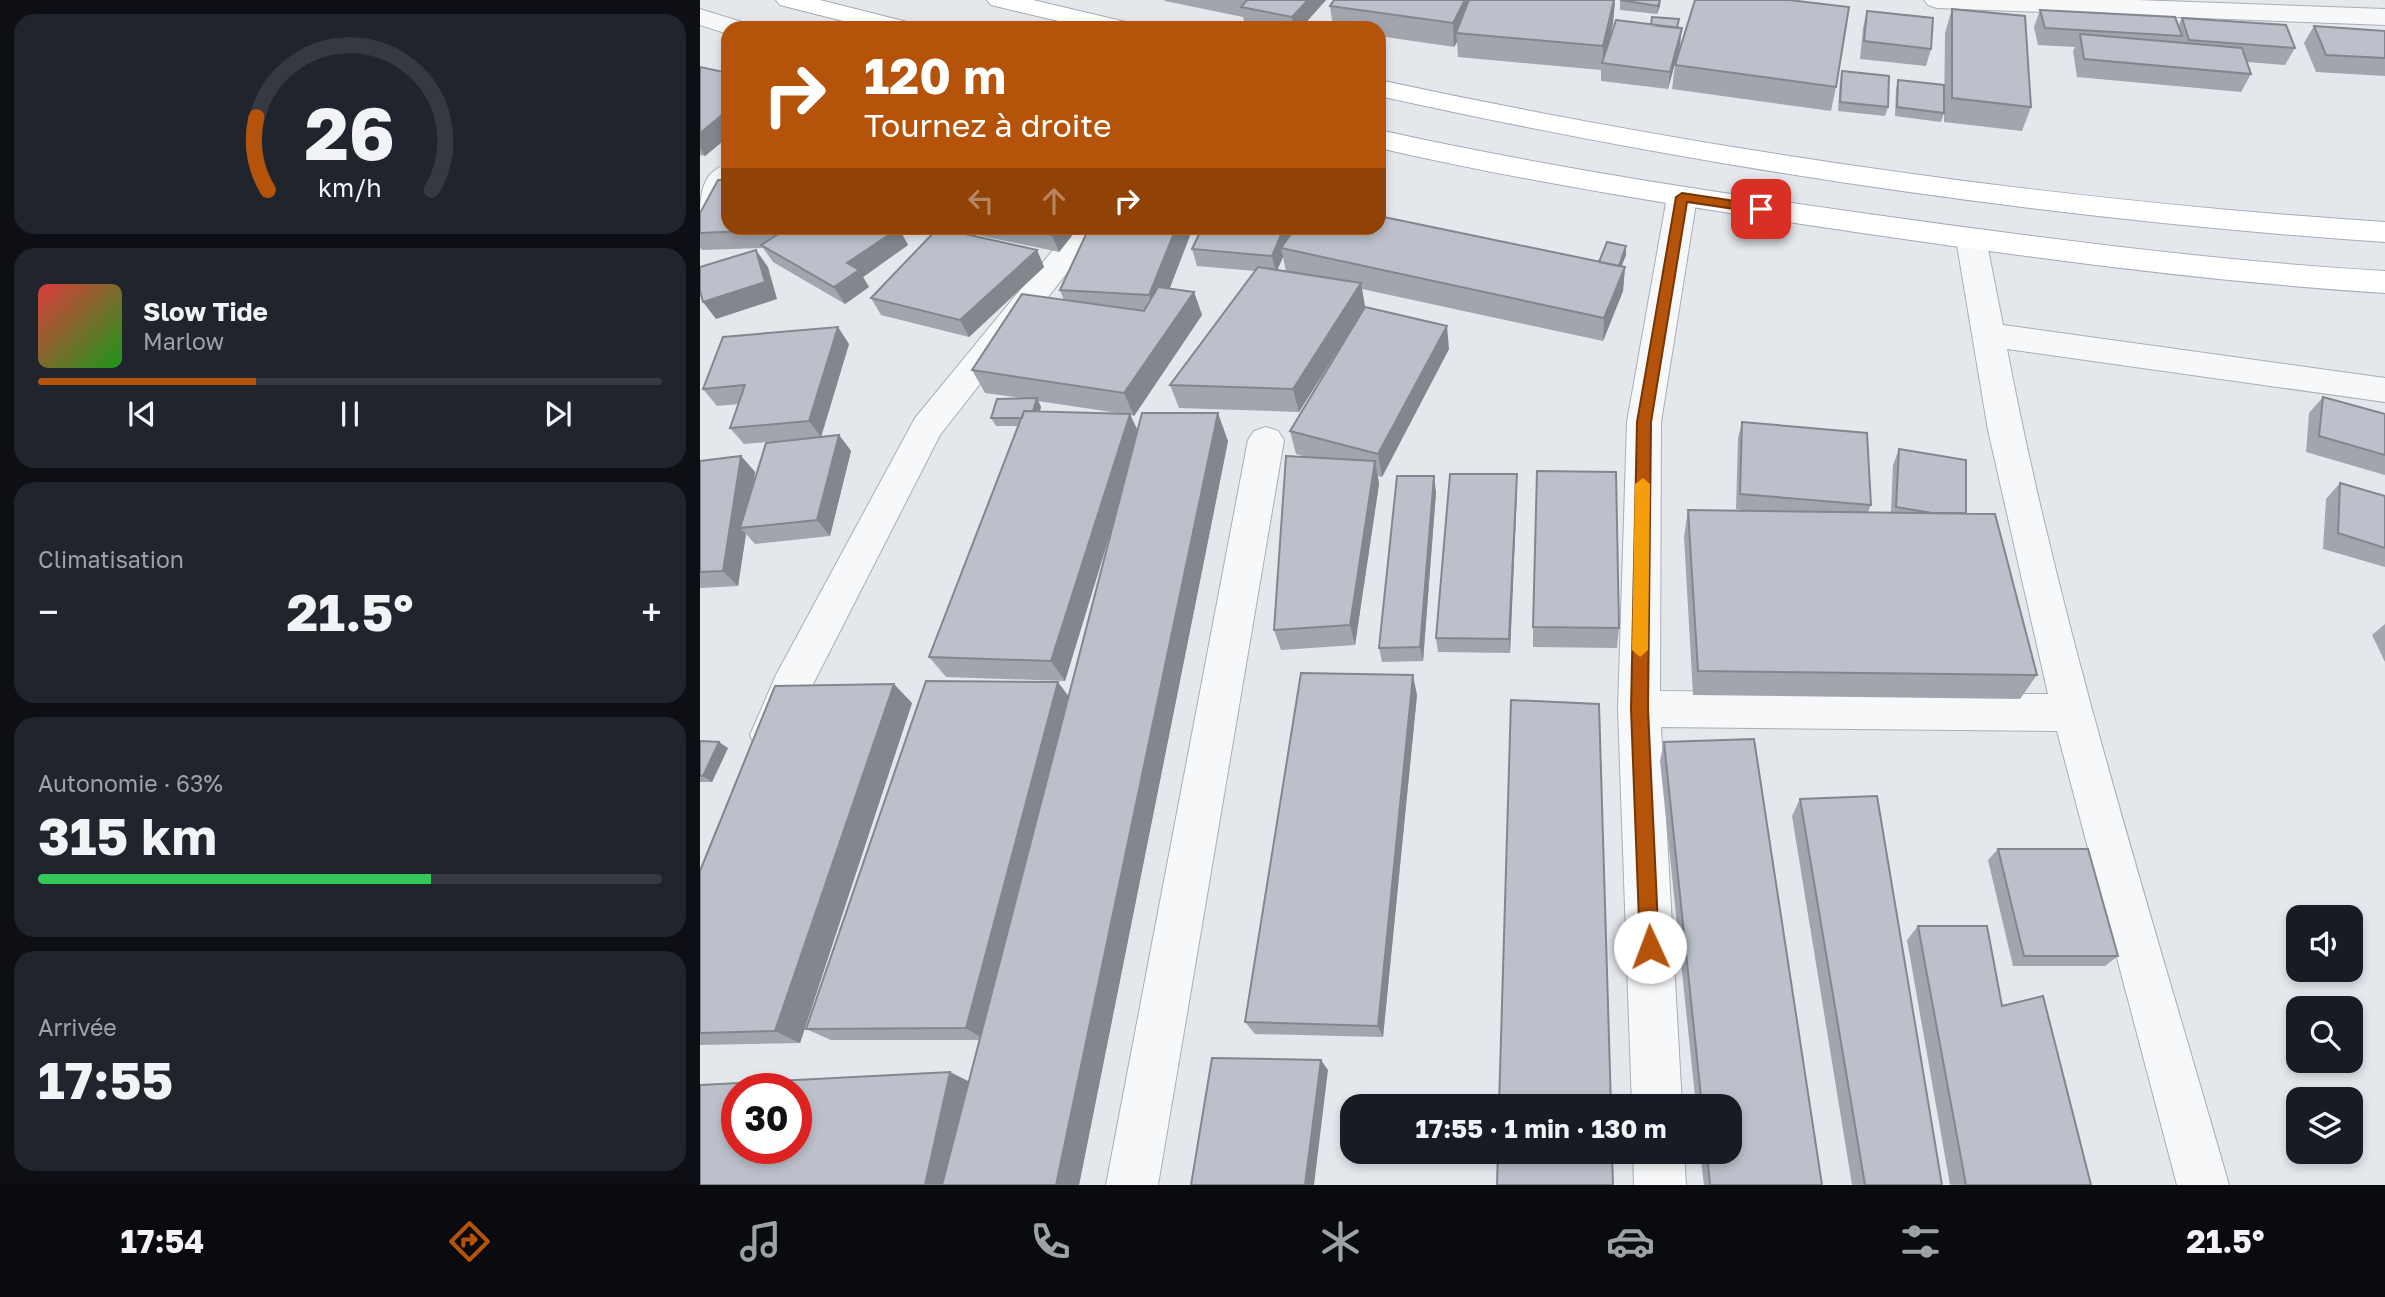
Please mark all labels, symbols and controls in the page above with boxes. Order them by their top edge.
text: 120 m [864,46,1006,105]
icon: right [749,49,840,140]
text: 26 [305,89,395,176]
text: Tournez à droite [864,106,1112,144]
text: km/h [318,172,382,203]
pin [1731,179,1791,239]
icon: left [962,182,1000,220]
icon: ahead [1035,182,1073,220]
icon: right [1108,182,1146,220]
icon: arrive [1742,190,1780,228]
text: Slow Tide [143,296,268,327]
text: Marlow [143,327,224,355]
icon: previous [123,395,161,433]
icon: pause [331,395,369,433]
icon: next [539,395,577,433]
text: Climatisation [38,545,184,573]
text: 21.5° [286,580,414,642]
text: − [38,589,59,634]
text: + [641,589,662,634]
text: Autonomie · 63% [38,769,223,797]
text: 315 km [38,804,217,866]
map controls [2286,905,2363,1164]
button: sound [2286,905,2363,982]
position arrow [1613,910,1687,984]
button: search [2286,996,2363,1073]
text: Arrivée [38,1013,117,1041]
text: 17:55 [38,1048,173,1110]
speed limit sign: 30 [721,1073,812,1164]
button: layers [2286,1087,2363,1164]
text: 17:55 · 1 min · 130 m [1415,1113,1667,1144]
icon: directions [445,1217,494,1266]
icon: music [736,1217,785,1266]
icon: phone [1026,1217,1075,1266]
icon: climate [1316,1217,1365,1266]
icon: car [1606,1217,1655,1266]
icon: filters [1896,1217,1945,1266]
text: 17:54 [121,1222,204,1260]
text: 21.5° [2186,1222,2264,1260]

